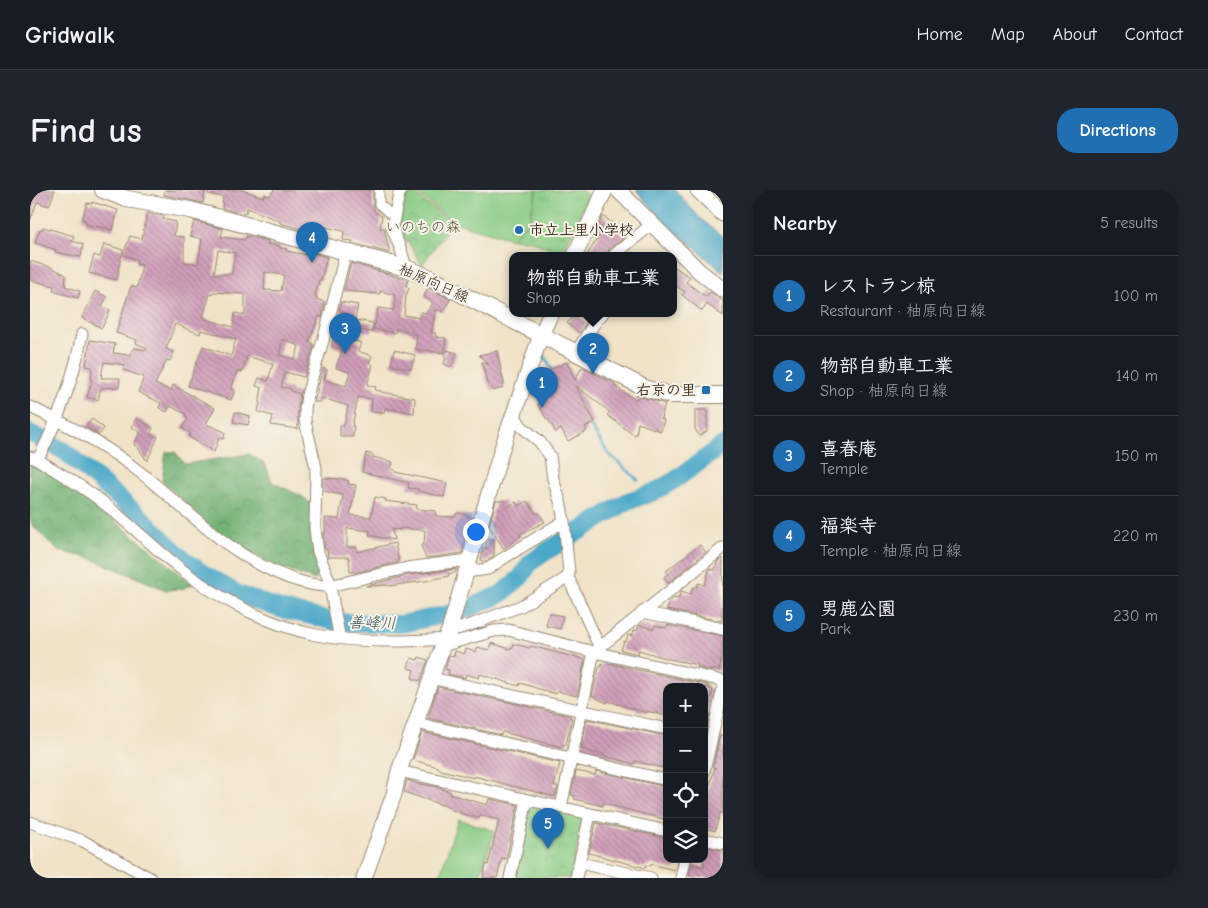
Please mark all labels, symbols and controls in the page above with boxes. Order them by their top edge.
text: Gridwalk [25,21,114,49]
text: Home [916,24,963,45]
text: Map [991,24,1025,45]
text: About [1053,24,1097,45]
text: Contact [1125,24,1183,45]
button: Directions [1057,108,1178,153]
text: Find us [30,110,142,151]
text: Nearby [773,211,837,235]
text: 5 results [1100,214,1158,232]
park label: いのちの森 [385,218,461,236]
place label: 市立上里小学校 [529,221,634,239]
pin: 4 [296,222,328,263]
marker: 市立上里小学校 [513,224,525,236]
popup [509,252,677,317]
street label: 柚原向日線 [396,260,472,306]
text: 物部自動車工業 [526,267,660,289]
text: レストラン椋 [820,275,936,297]
text: 1 [786,287,792,305]
text: 100 m [1114,287,1158,305]
text: Shop [526,289,561,307]
text: Restaurant · 柚原向日線 [820,302,986,320]
pin: 3 [329,313,361,354]
pin: 2 [577,333,609,374]
text: 物部自動車工業 [820,355,953,377]
pin: 1 [526,367,558,408]
text: 2 [785,367,793,385]
text: 140 m [1116,367,1158,385]
place label: 右京の里 [636,381,696,399]
text: Shop · 柚原向日線 [820,382,948,400]
marker: 右京の里 [700,384,712,396]
text: 喜春庵 [820,438,877,460]
text: 3 [785,447,793,465]
text: 150 m [1115,447,1158,465]
text: Temple [820,460,868,478]
text: 福楽寺 [820,515,877,537]
your location [463,519,489,545]
text: 4 [785,527,793,545]
text: 220 m [1113,527,1158,545]
text: Temple · 柚原向日線 [820,542,962,560]
text: 男鹿公園 [820,598,896,620]
text: 5 [785,607,793,625]
text: 230 m [1113,607,1158,625]
water label: 善峰川 [348,614,396,632]
text: Park [820,620,851,638]
map controls [663,683,708,863]
button: + [663,683,708,728]
button: − [663,728,708,773]
button: locate [663,773,708,818]
pin: 5 [532,808,564,849]
button: layers [663,818,708,863]

